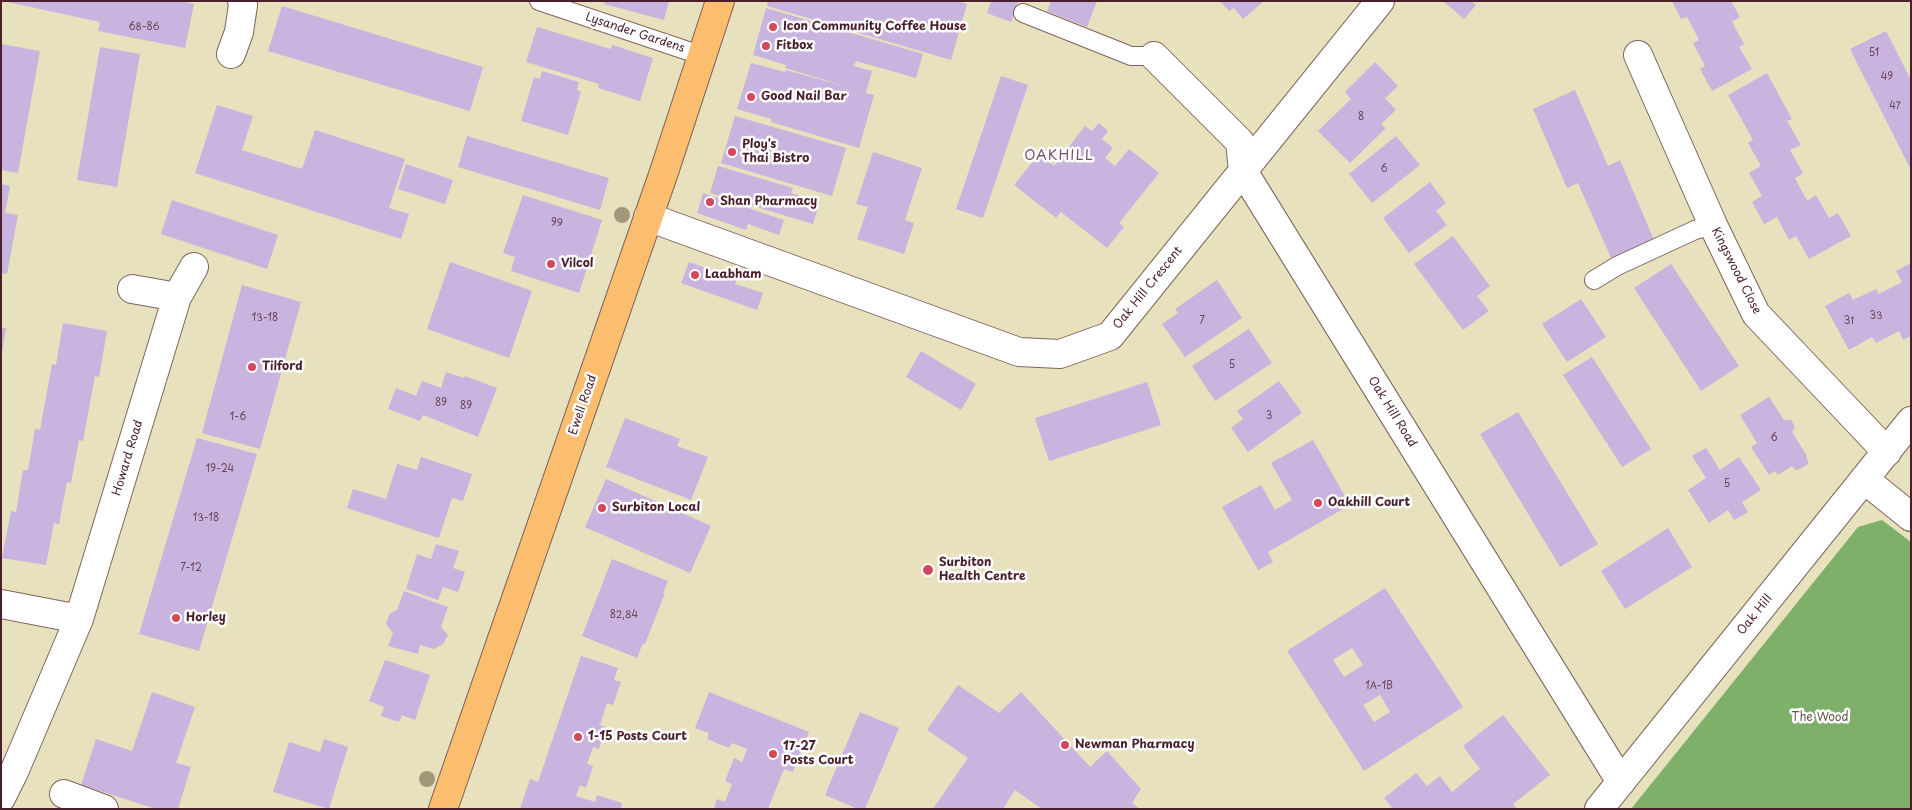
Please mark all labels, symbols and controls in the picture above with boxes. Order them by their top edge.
street label: Lysander Gardens [583,10,687,56]
place label: Icon Community Coffee House [783,20,966,34]
house number: 68-86 [129,21,159,33]
marker: Icon Community Coffee House [767,21,779,33]
place label: Fitbox [776,39,813,53]
marker: Fitbox [760,40,772,52]
house number: 51 [1869,47,1879,59]
house number: 49 [1881,71,1893,83]
place label: Good Nail Bar [761,90,847,104]
marker: Good Nail Bar [745,91,757,103]
house number: 47 [1889,100,1901,112]
house number: 8 [1358,111,1364,123]
place label: Ploy's Thai Bistro [742,138,809,166]
marker: Ploy's Thai Bistro [726,146,738,158]
district label: OAKHILL [1023,148,1095,164]
house number: 6 [1380,163,1388,175]
place label: Shan Pharmacy [720,195,817,209]
marker: Shan Pharmacy [704,196,716,208]
house number: 99 [551,217,563,229]
street label: Kingswood Close [1708,225,1764,317]
street label: Oak Hill Crescent [1110,244,1186,332]
place label: Vilcol [561,257,593,271]
marker: Vilcol [545,258,557,270]
place label: Laabham [705,268,762,282]
marker: Laabham [689,269,701,281]
house number: 33 [1869,310,1883,322]
house number: 13-18 [252,312,278,324]
house number: 7 [1199,315,1205,327]
house number: 31 [1844,315,1854,327]
house number: 5 [1229,359,1235,371]
place label: Tilford [262,360,303,374]
marker: Tilford [246,361,258,373]
street label: Ewell Road [566,373,600,437]
street label: Oak Hill Road [1365,374,1419,450]
house number: 89 [435,397,447,409]
house number: 89 [460,400,472,412]
house number: 3 [1266,410,1272,422]
house number: 1-6 [230,411,246,423]
street label: Howard Road [110,418,146,498]
house number: 6 [1770,432,1778,444]
house number: 19-24 [206,463,234,475]
house number: 5 [1724,478,1730,490]
place label: Oakhill Court [1328,496,1410,510]
marker: Oakhill Court [1312,497,1324,509]
place label: Surbiton Local [612,501,700,515]
marker: Surbiton Local [596,502,608,514]
house number: 13-18 [193,512,219,524]
place label: Surbiton Health Centre [939,556,1026,584]
house number: 7-12 [180,562,202,574]
marker: Surbiton Health Centre [921,563,935,577]
street label: Oak Hill [1734,592,1776,638]
house number: 82,84 [610,609,638,621]
place label: Horley [186,611,226,625]
marker: Horley [170,612,182,624]
house number: 1A-1B [1365,680,1393,692]
park label: The Wood [1791,711,1849,725]
place label: 1-15 Posts Court [588,730,687,744]
marker: 1-15 Posts Court [572,731,584,743]
place label: Newman Pharmacy [1075,738,1194,752]
marker: Newman Pharmacy [1059,739,1071,751]
place label: 17-27 Posts Court [783,740,854,768]
marker: 17-27 Posts Court [767,748,779,760]

